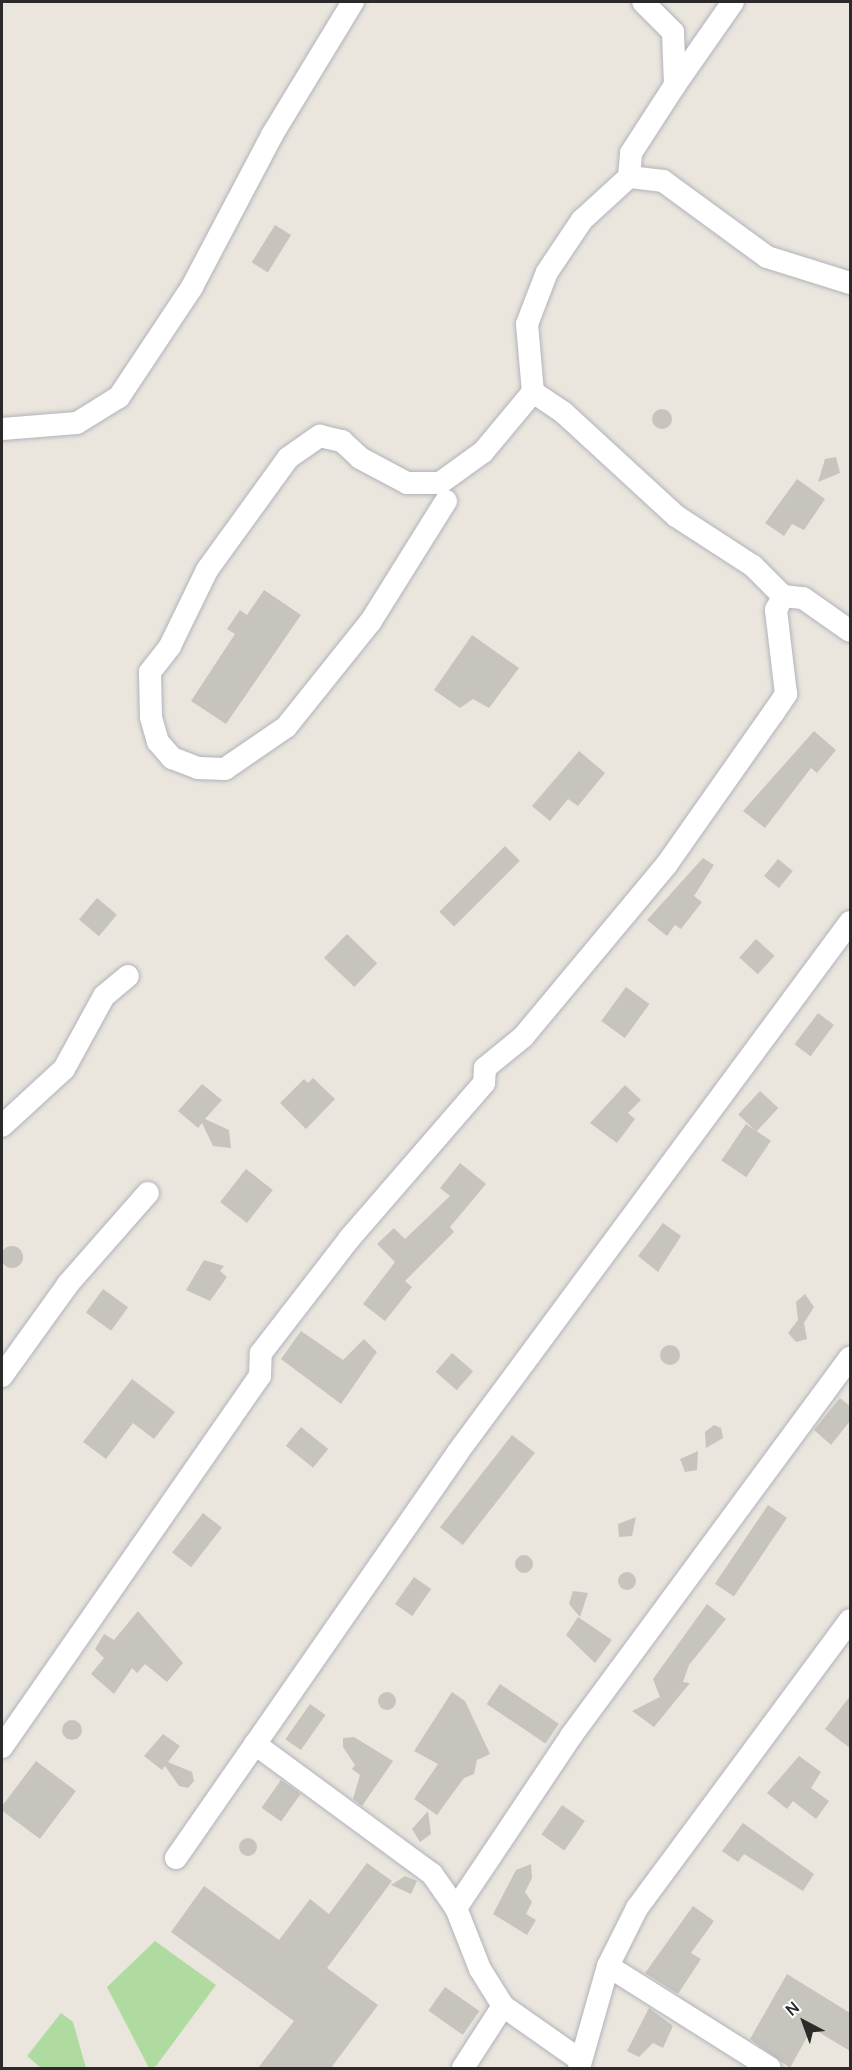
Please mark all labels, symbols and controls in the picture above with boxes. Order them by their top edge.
north arrow [774,1992,834,2052]
text: N [781,1996,804,2020]

